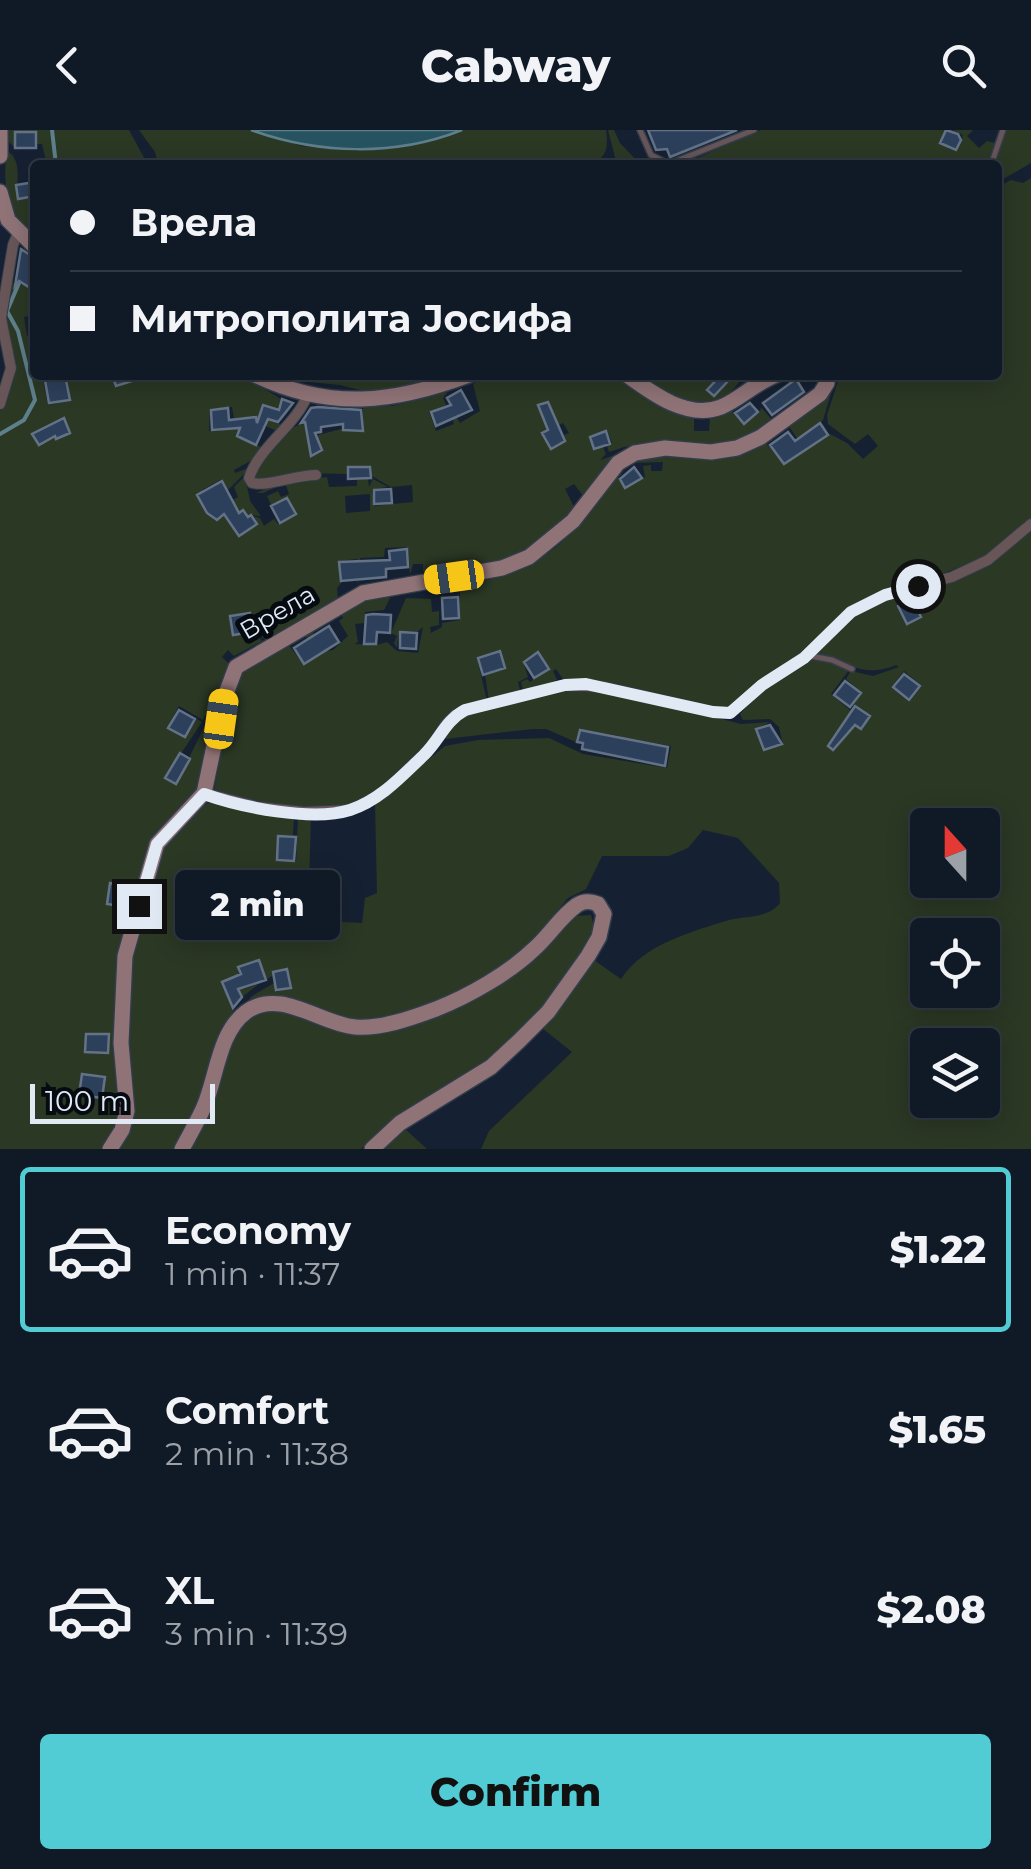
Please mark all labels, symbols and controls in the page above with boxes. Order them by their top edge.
icon: back [40,38,95,93]
text: Cabway [421,38,610,93]
icon: search [936,38,991,93]
text: Врела [130,199,257,246]
text: Митрополита Јосифа [130,295,573,342]
car [422,558,486,596]
route start [896,564,941,609]
street label: Врела [234,579,320,645]
car [202,687,240,751]
north arrow [910,808,1000,898]
map controls [910,808,1000,1118]
callout: 2 min [174,871,339,941]
route end [117,884,162,929]
text: 2 min [210,885,305,924]
button: locate [910,918,1000,1008]
button: layers [910,1028,1000,1118]
scale bar [30,1079,215,1124]
text: 100 m [45,1084,129,1118]
icon: car [45,1205,135,1295]
text: Economy [165,1207,351,1254]
text: $1.22 [890,1226,986,1273]
text: 1 min · 11:37 [165,1254,340,1293]
icon: car [45,1385,135,1475]
text: Comfort [165,1387,329,1434]
text: $1.65 [888,1406,986,1453]
text: 2 min · 11:38 [165,1434,349,1473]
icon: car [45,1565,135,1655]
text: XL [165,1567,214,1614]
text: $2.08 [877,1586,986,1633]
text: 3 min · 11:39 [165,1614,348,1653]
button: Confirm [40,1734,991,1849]

